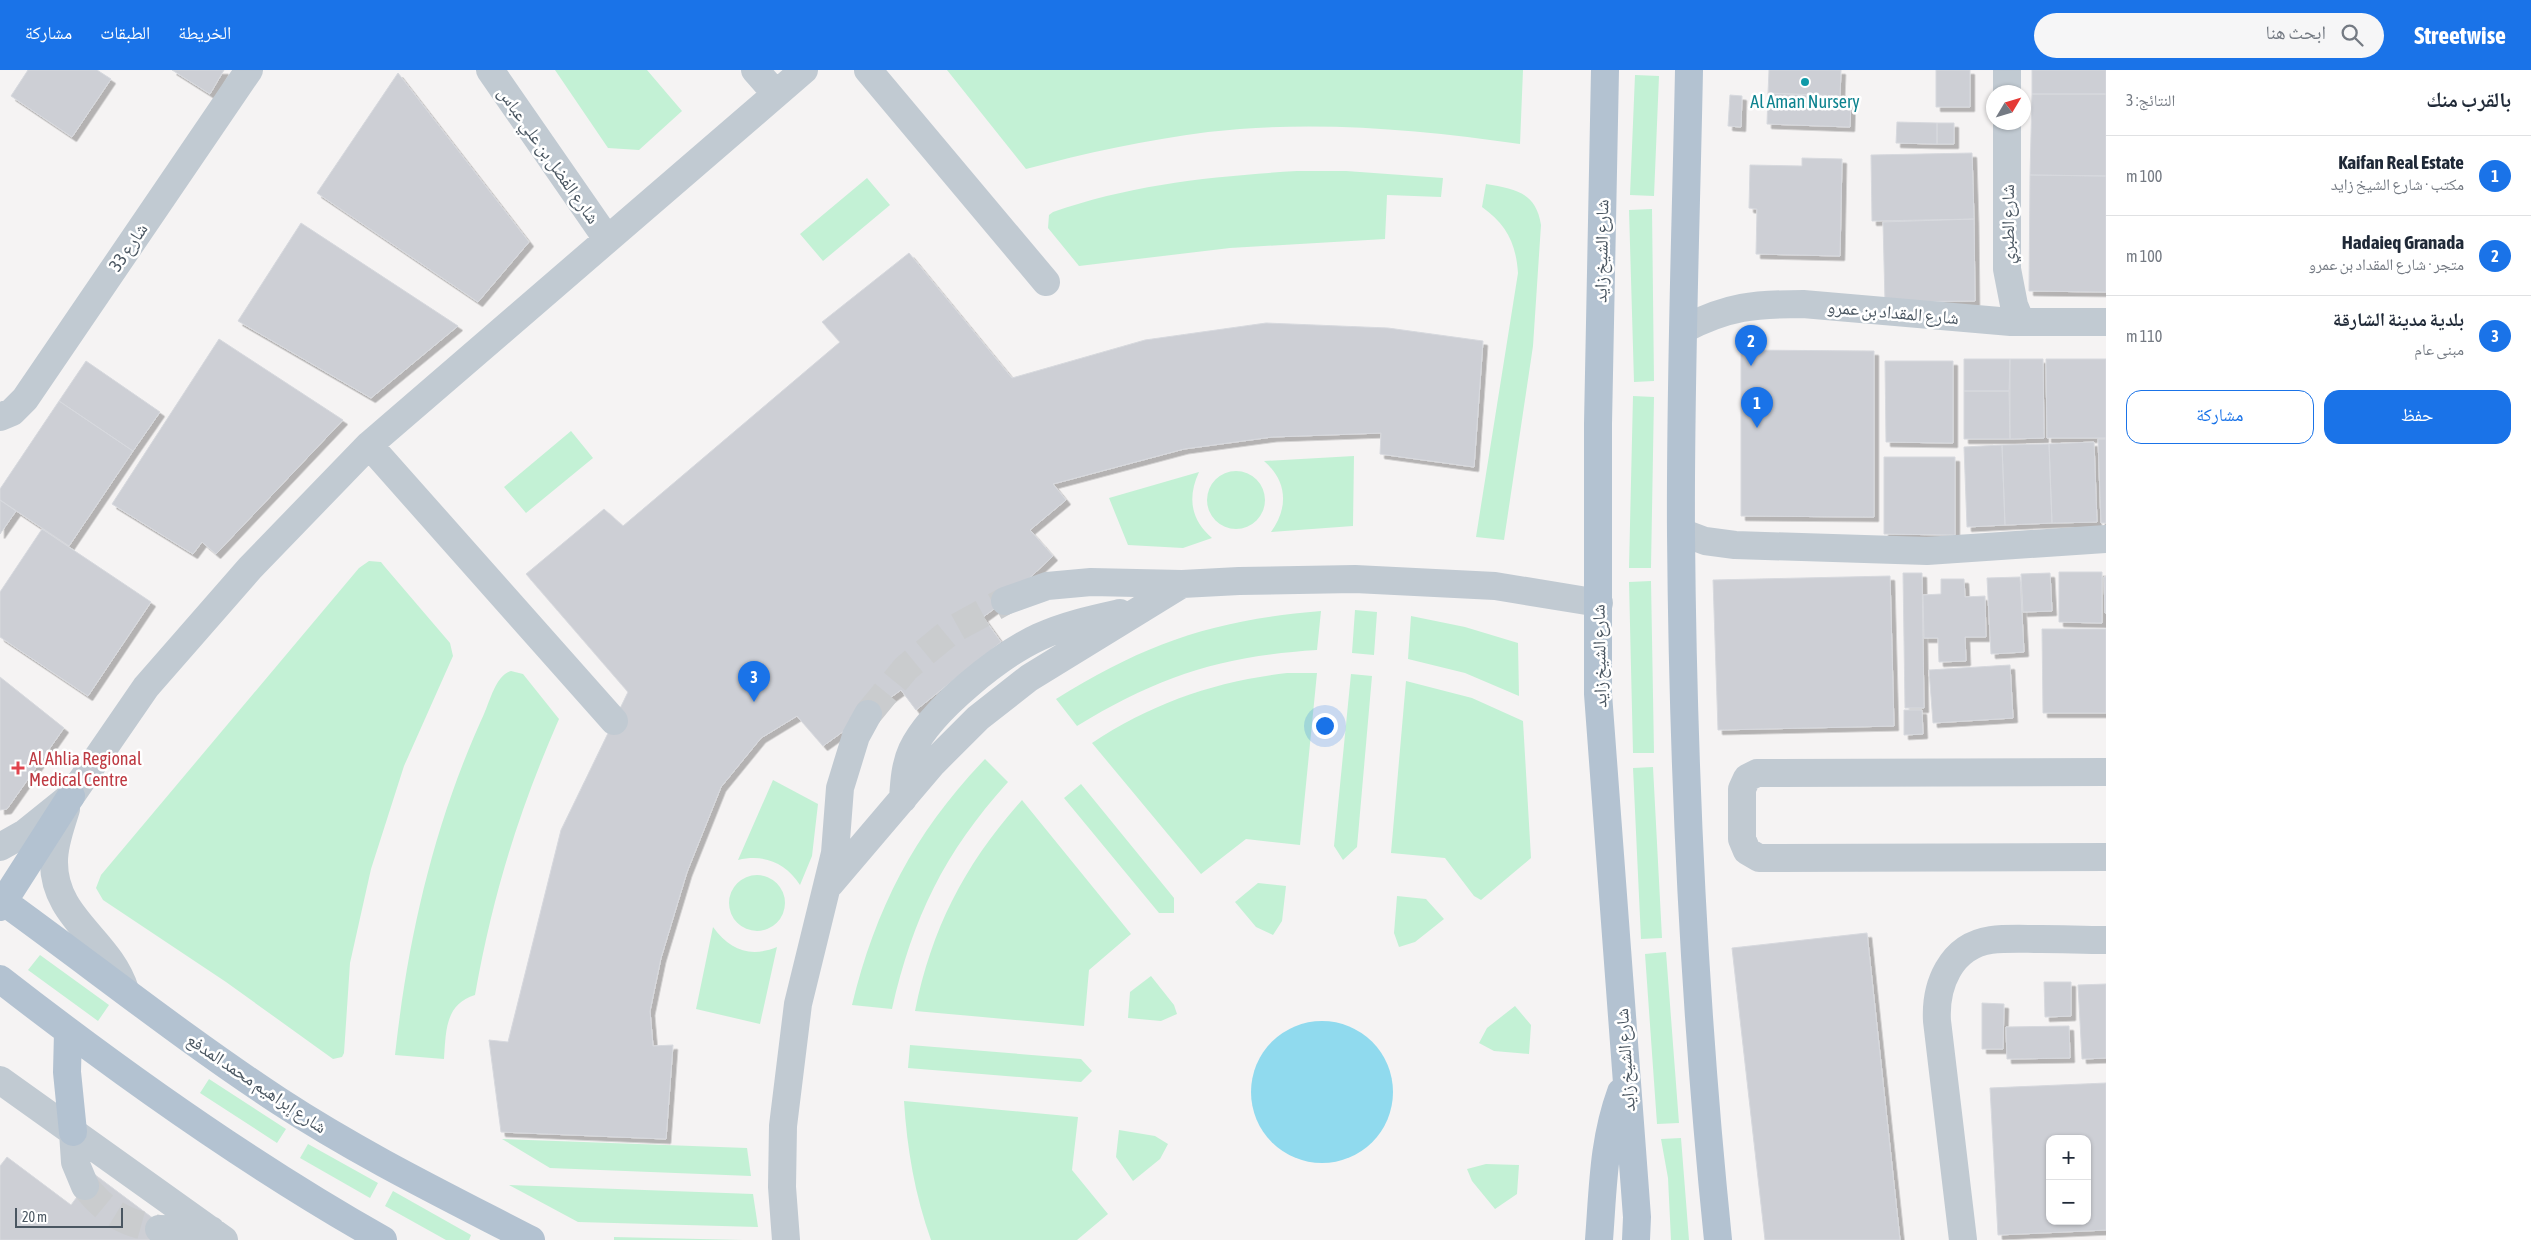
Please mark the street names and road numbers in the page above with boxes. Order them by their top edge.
street label: شارع الفضل بن علي عباس [490,83,604,230]
street label: شارع الطبري [1997,184,2022,264]
street label: شارع الشيخ زايد [1590,199,1614,303]
street label: شارع 33 [104,219,153,276]
street label: شارع المقداد بن عمرو [1826,296,1960,329]
street label: شارع الشيخ زايد [1588,604,1612,708]
street label: شارع الشيخ زايد [1611,1007,1641,1112]
street label: شارع إبراهيم محمد المدفع [182,1028,331,1139]

